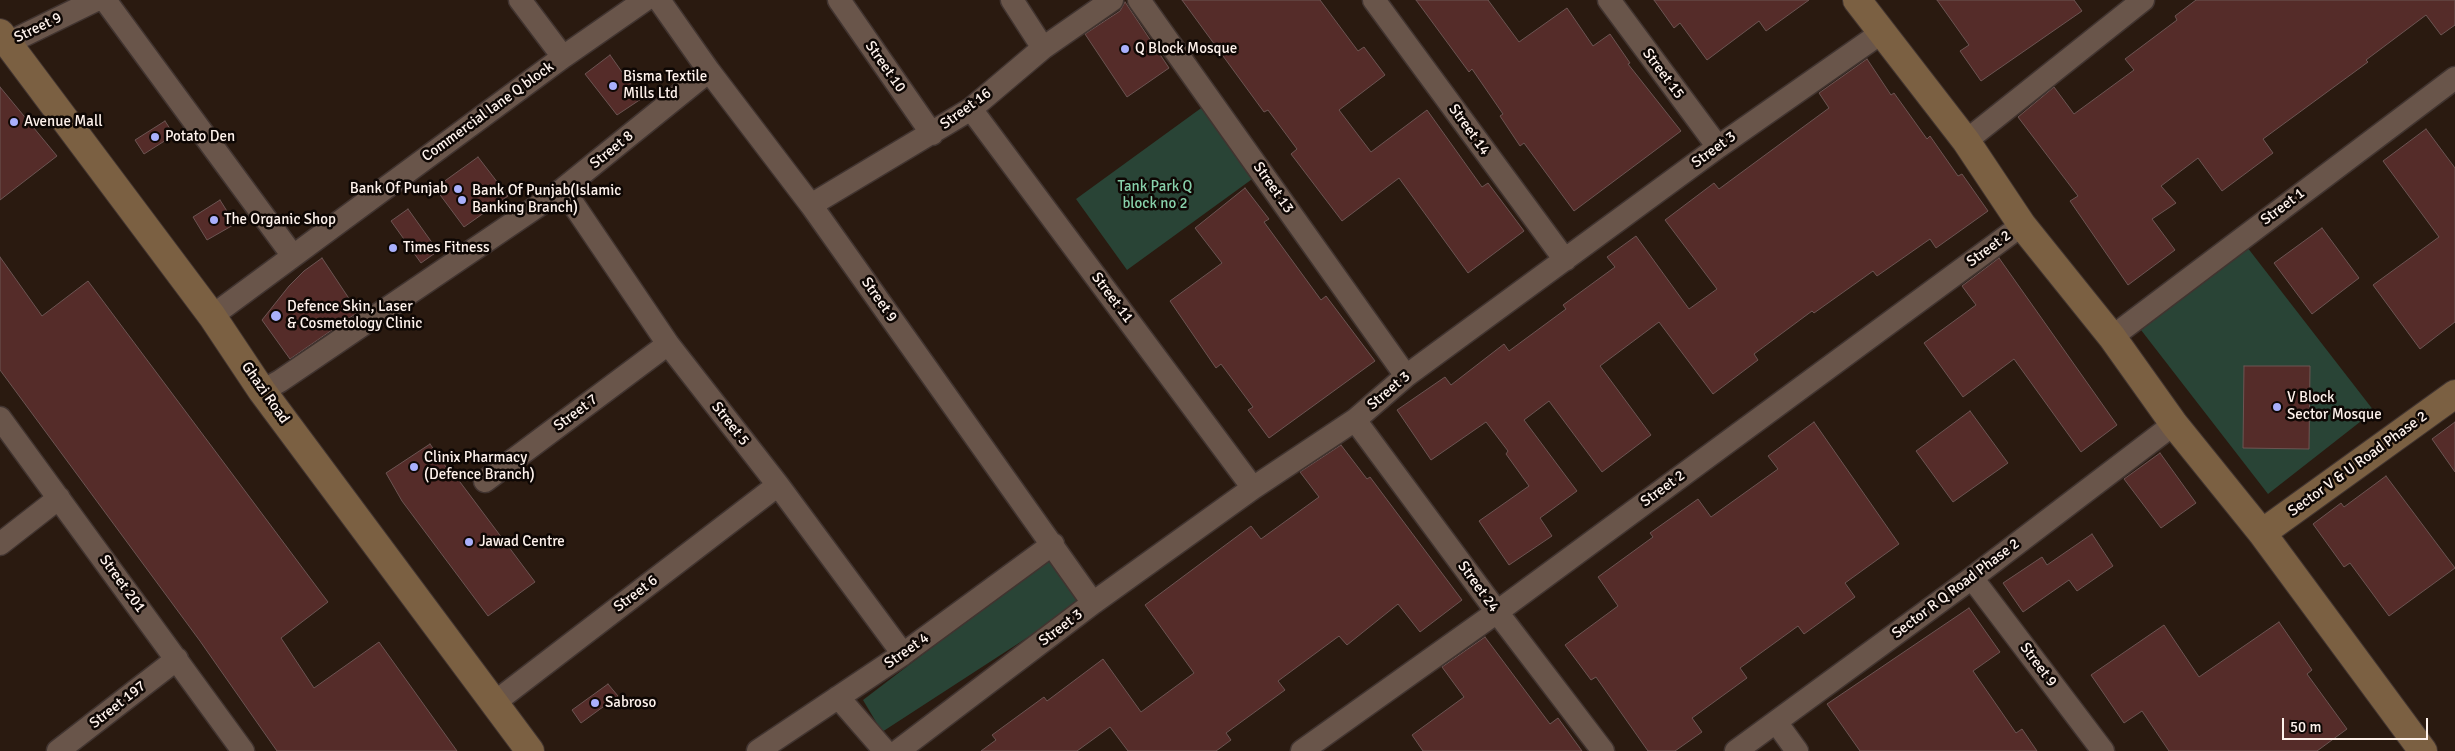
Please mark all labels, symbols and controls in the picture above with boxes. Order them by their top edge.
street label: Street 9 [11,9,65,47]
street label: Street 10 [861,38,909,96]
place label: Q Block Mosque [1135,40,1237,58]
marker: Q Block Mosque [1119,43,1131,55]
street label: Street 15 [1638,45,1688,103]
street label: Commercial lane Q block [419,58,557,166]
place label: Bisma Textile Mills Ltd [623,68,707,103]
marker: Bisma Textile Mills Ltd [607,80,619,92]
street label: Street 16 [937,85,995,133]
street label: Street 14 [1445,101,1493,159]
place label: Avenue Mall [24,113,103,131]
marker: Avenue Mall [8,116,20,128]
street label: Street 8 [587,127,637,173]
place label: Potato Den [165,128,235,146]
street label: Street 3 [1688,128,1740,172]
marker: Potato Den [149,131,161,143]
street label: Street 13 [1249,159,1297,217]
park label: Tank Park Q block no 2 [1118,178,1192,213]
place label: Bank Of Punjab [350,180,448,198]
place label: Bank Of Punjab(Islamic Banking Branch) [472,182,621,217]
marker: Bank Of Punjab [452,183,464,195]
street label: Street 1 [2257,185,2309,229]
marker: Bank Of Punjab(Islamic Banking Branch) [456,194,468,206]
place label: The Organic Shop [224,211,336,229]
marker: The Organic Shop [208,214,220,226]
street label: Street 2 [1963,227,2015,271]
place label: Times Fitness [403,239,490,257]
marker: Times Fitness [387,242,399,254]
street label: Street 11 [1087,269,1137,327]
street label: Street 9 [857,274,901,326]
place label: Defence Skin, Laser & Cosmetology Clinic [287,298,422,333]
marker: Defence Skin, Laser & Cosmetology Clinic [269,309,283,323]
street label: Ghazi Road [237,359,293,427]
street label: Street 3 [1364,368,1414,414]
place label: V Block Sector Mosque [2287,389,2382,424]
street label: Street 7 [550,391,602,435]
street label: Street 5 [707,399,753,449]
marker: V Block Sector Mosque [2271,401,2283,413]
street label: Sector V & U Road Phase 2 [2285,407,2431,521]
place label: Clinix Pharmacy (Defence Branch) [424,449,535,484]
marker: Clinix Pharmacy (Defence Branch) [408,461,420,473]
street label: Street 2 [1637,467,1689,511]
place label: Jawad Centre [479,533,565,551]
street label: Sector R Q Road Phase 2 [1889,535,2023,643]
marker: Jawad Centre [463,536,475,548]
street label: Street 201 [95,552,149,616]
street label: Street 24 [1454,558,1502,616]
street label: Street 6 [610,572,662,616]
street label: Street 3 [1035,606,1087,650]
street label: Street 4 [881,629,933,673]
street label: Street 9 [2016,639,2060,691]
street label: Street 197 [86,677,150,733]
place label: Sabroso [605,694,656,712]
marker: Sabroso [589,697,601,709]
scale bar [2285,708,2431,740]
text: 50 m [2290,718,2321,736]

